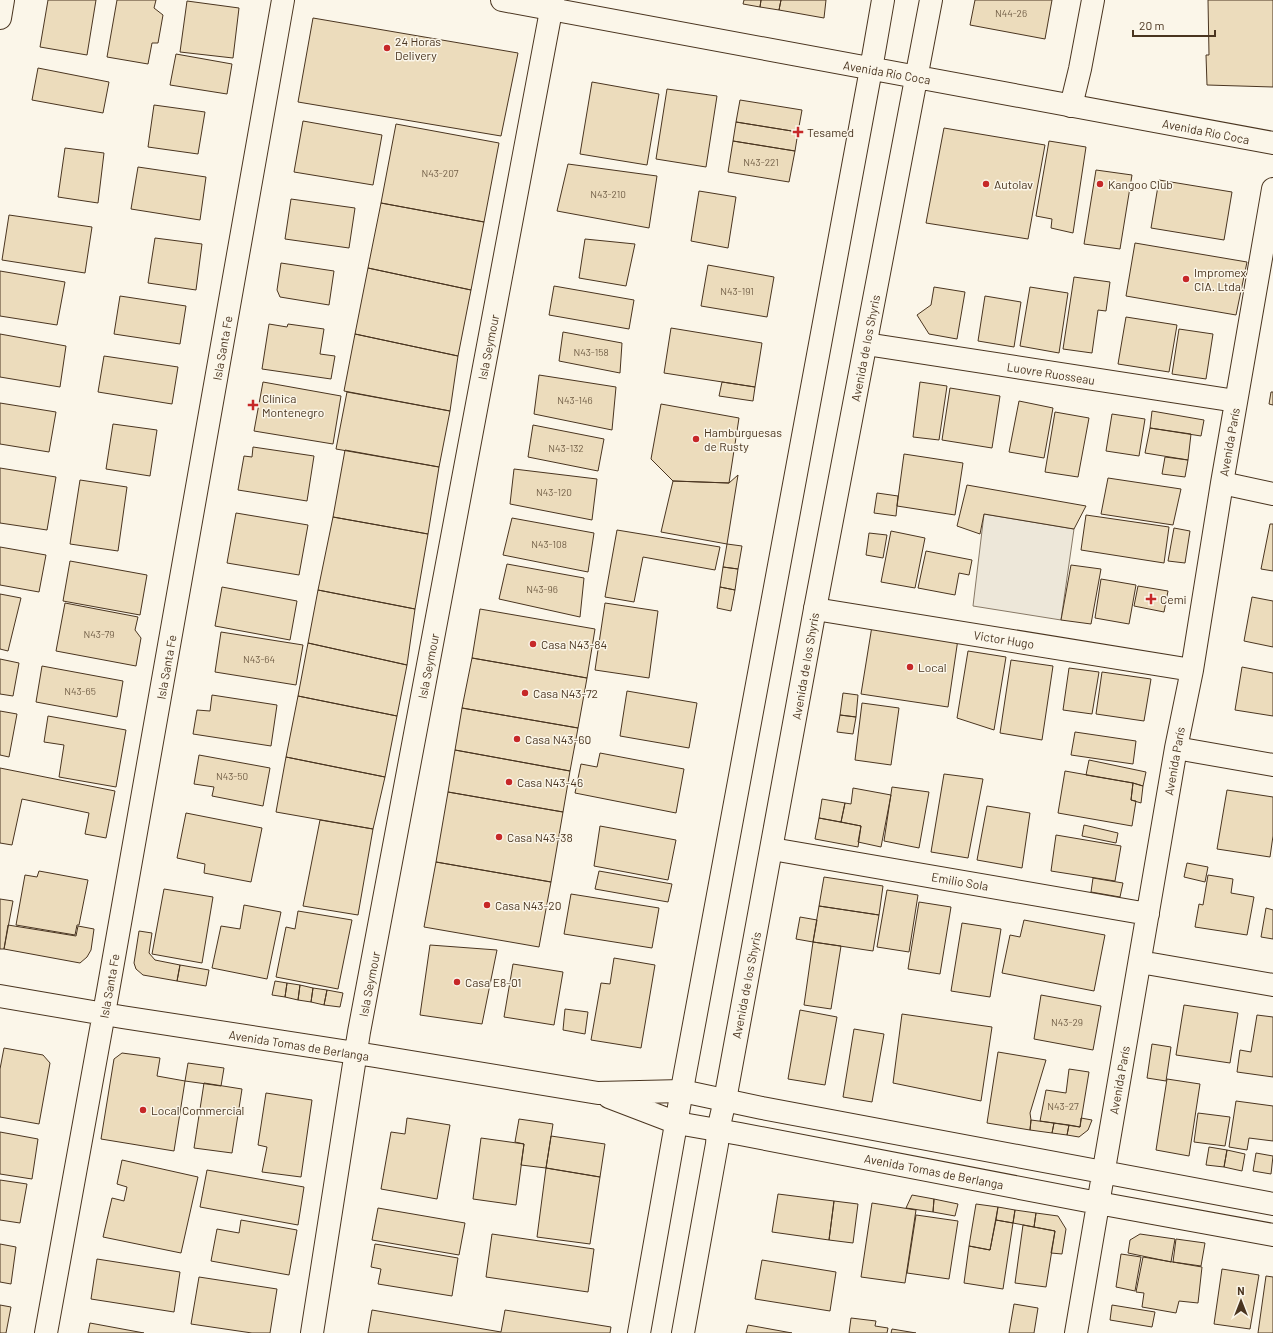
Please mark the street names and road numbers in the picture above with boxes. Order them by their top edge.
street label: Avenida Río Coca [842,57,932,87]
street label: Avenida Río Coca [1161,116,1251,146]
street label: Avenida de los Shyris [848,293,882,403]
street label: Isla Seymour [475,313,501,381]
street label: Isla Santa Fe [209,315,235,381]
street label: Luovre Ruosseau [1006,359,1096,387]
street label: Avenida París [1216,406,1242,477]
street label: Avenida de los Shyris [789,611,821,721]
street label: Victor Hugo [973,627,1035,651]
street label: Isla Seymour [415,632,441,700]
street label: Isla Santa Fe [153,634,179,700]
street label: Avenida París [1161,725,1187,796]
street label: Emilio Sola [930,869,990,893]
street label: Avenida de los Shyris [729,930,763,1040]
street label: Isla Seymour [356,950,382,1018]
street label: Isla Santa Fe [96,953,122,1019]
street label: Avenida Tomas de Berlanga [228,1027,370,1063]
street label: Avenida París [1106,1044,1132,1115]
street label: Avenida Tomas de Berlanga [863,1151,1005,1191]

